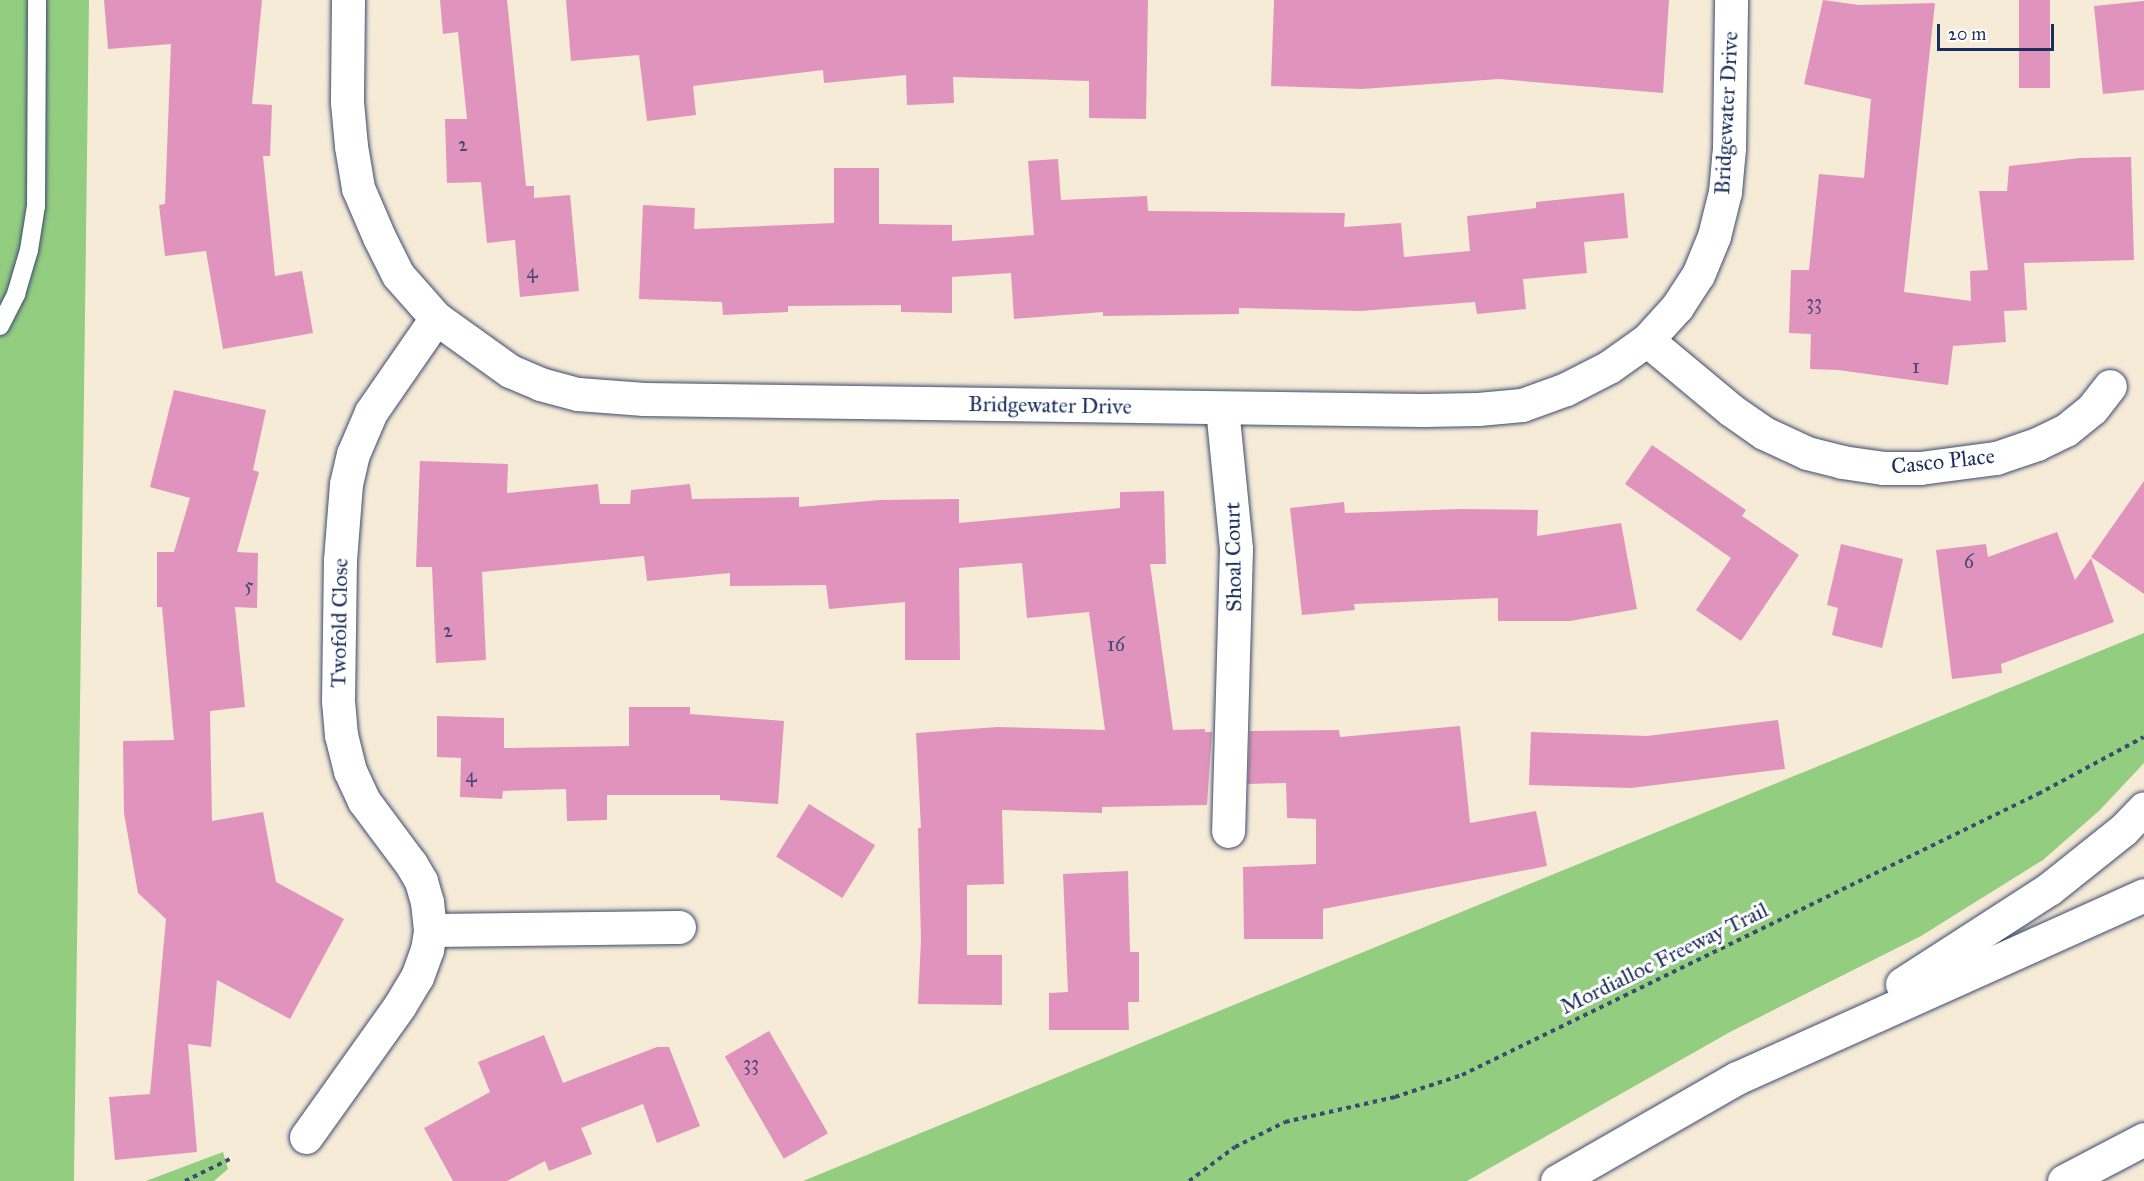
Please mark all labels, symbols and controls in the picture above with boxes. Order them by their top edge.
scale bar [1940,12,2057,50]
text: 20 m [1948,23,1986,45]
street label: Bridgewater Drive [1709,31,1743,195]
house number: 2 [458,132,468,156]
house number: 4 [526,259,538,283]
house number: 33 [1806,290,1822,314]
house number: 1 [1912,354,1920,378]
street label: Bridgewater Drive [968,390,1132,420]
street label: Casco Place [1890,442,1996,480]
street label: Shoal Court [1219,502,1247,612]
house number: 6 [1964,549,1974,573]
street label: Twofold Close [325,558,353,688]
house number: 5 [244,573,254,597]
house number: 2 [443,618,453,642]
house number: 16 [1107,632,1125,656]
house number: 4 [465,763,477,787]
street label: Mordialloc Freeway Trail [1556,896,1772,1020]
house number: 33 [743,1051,759,1075]

